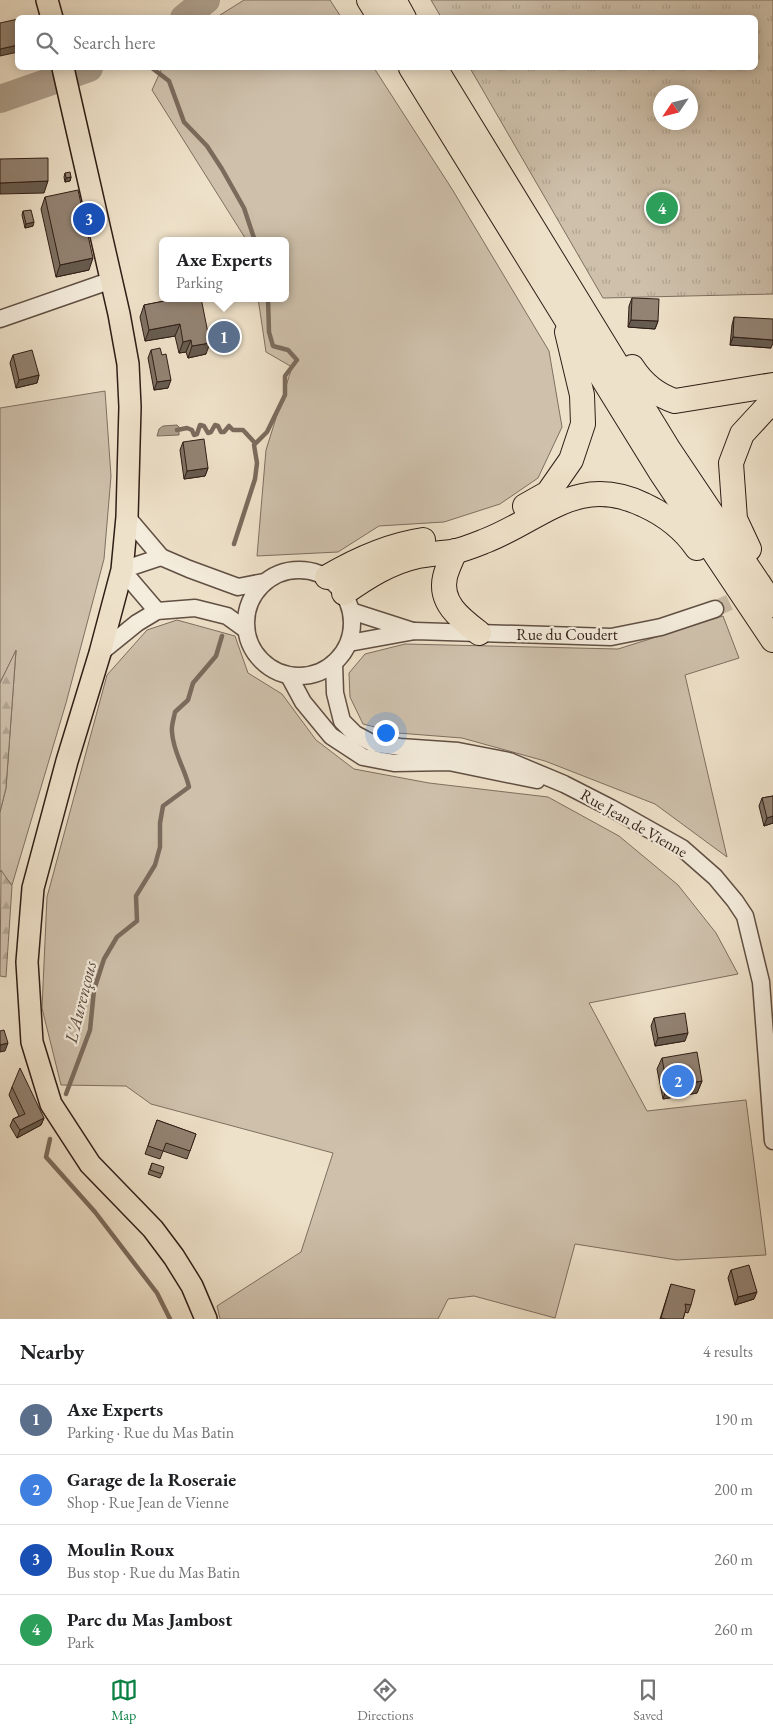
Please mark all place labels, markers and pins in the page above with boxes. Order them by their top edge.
pin: 4 [646,189,678,227]
pin: 3 [73,200,105,238]
pin: 1 [208,318,240,356]
pin: 2 [662,1062,694,1100]

